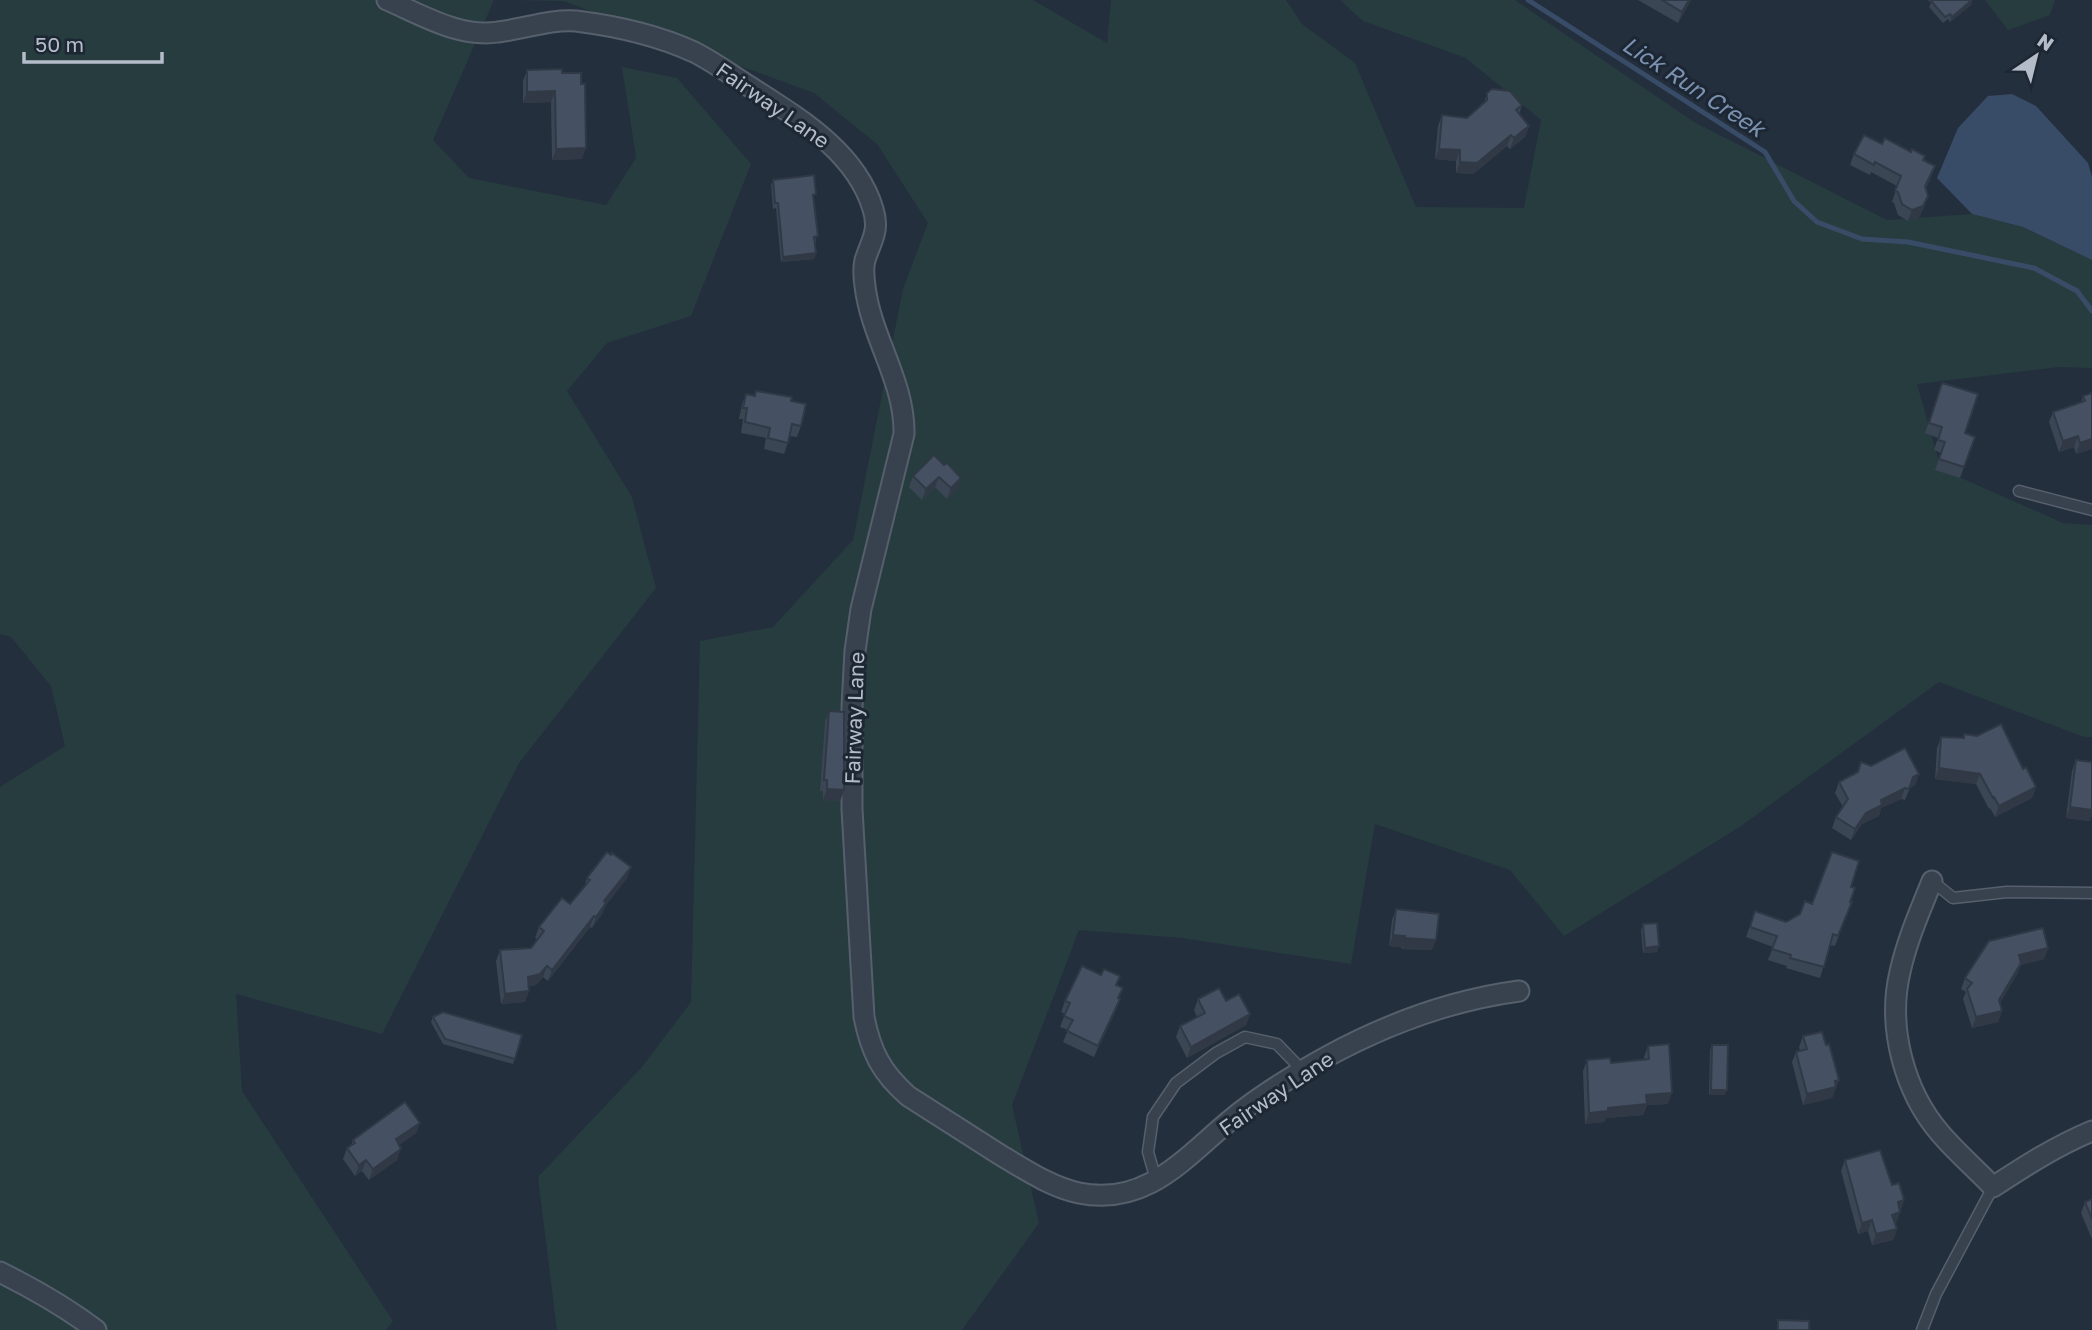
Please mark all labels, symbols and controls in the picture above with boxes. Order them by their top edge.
scale bar [24,21,163,65]
north arrow [2001,21,2071,91]
text: N [2034,28,2059,55]
water label: Lick Run Creek [1618,30,1772,143]
text: 50 m [35,31,84,57]
street label: Fairway Lane [711,56,835,154]
street label: Fairway Lane [839,651,869,785]
street label: Fairway Lane [1214,1045,1338,1141]

